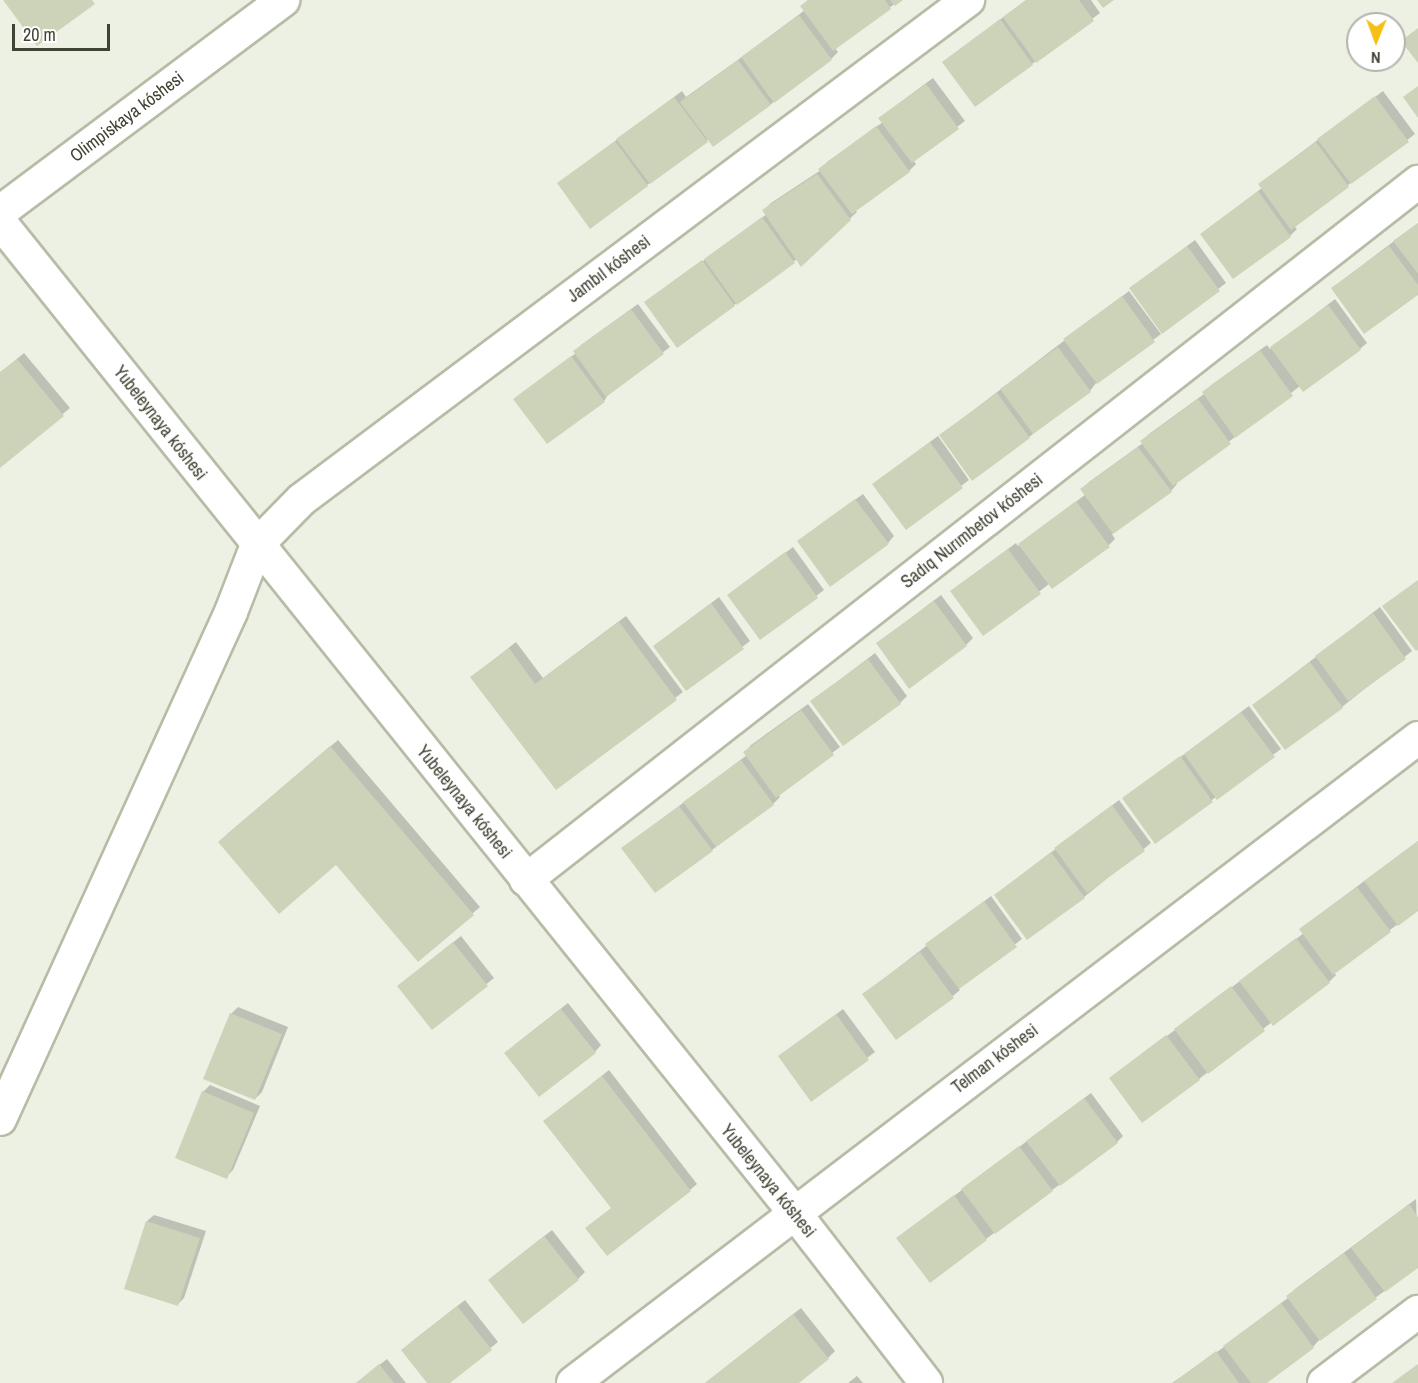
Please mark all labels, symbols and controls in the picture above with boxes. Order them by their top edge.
scale bar [15,12,112,50]
north arrow [1346,12,1406,72]
text: 20 m [23,22,56,47]
text: N [1371,47,1381,69]
street label: Olimpiskaya kóshesi [66,67,188,167]
street label: Jambıl kóshesi [563,231,655,307]
street label: Yubeleynaya kóshesi [109,361,211,485]
street label: Sadıq Nurımbetov kóshesi [897,469,1047,593]
street label: Yubeleynaya kóshesi [412,741,516,863]
street label: Telman kóshesi [948,1020,1042,1098]
street label: Yubeleynaya kóshesi [716,1120,820,1242]

